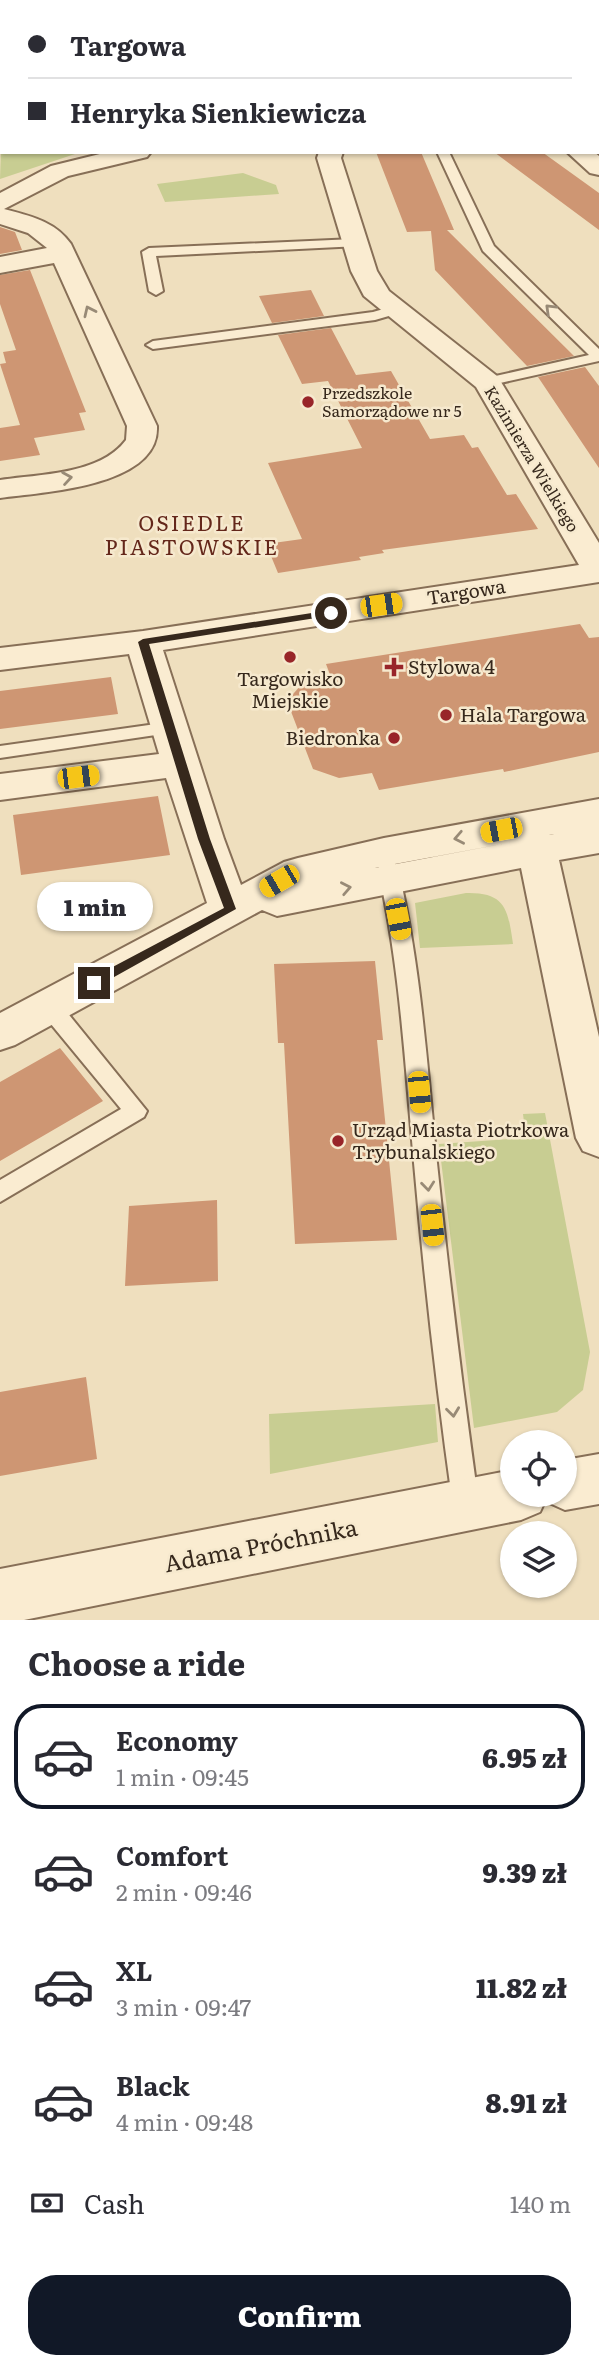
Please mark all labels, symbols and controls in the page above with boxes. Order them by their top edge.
text: Targowa [70,25,186,64]
text: Henryka Sienkiewicza [70,92,366,131]
one-way arrow [546,304,559,317]
one-way arrow [83,306,97,318]
place label: Przedszkole Samorządowe nr 5 [322,380,462,422]
street label: Kazimierza Wielkiego [480,381,586,536]
marker: Przedszkole Samorządowe nr 5 [300,394,316,410]
one-way arrow [61,471,73,486]
district label: OSIEDLE PIASTOWSKIE [105,506,279,561]
street label: Targowa [424,571,508,611]
car [359,592,404,618]
route start [315,597,347,629]
marker: Targowisko Miejskie [282,649,298,665]
place label: Stylowa 4 [408,652,495,680]
marker: Stylowa 4 [386,659,402,675]
place label: Targowisko Miejskie [237,664,343,714]
place label: Hala Targowa [460,700,587,728]
marker: Hala Targowa [438,707,454,723]
place label: Biedronka [286,723,381,751]
marker: Biedronka [386,730,402,746]
car [56,764,101,790]
car [479,816,524,844]
one-way arrow [453,830,465,845]
car [256,861,303,901]
callout: 1 min [36,881,152,930]
one-way arrow [340,881,352,896]
text: 1 min [64,889,126,923]
car [384,896,413,942]
route end [78,967,110,999]
car [407,1070,432,1114]
place label: Urząd Miasta Piotrkowa Trybunalskiego [352,1115,570,1165]
marker: Urząd Miasta Piotrkowa Trybunalskiego [330,1133,346,1149]
one-way arrow [420,1181,435,1192]
car [420,1203,445,1247]
one-way arrow [446,1406,461,1418]
map controls [500,1430,577,1598]
button: locate [500,1430,577,1507]
street label: Adama Próchnika [161,1509,361,1579]
button: layers [500,1521,577,1598]
text: Choose a ride [28,1638,245,1686]
text: Economy [116,1720,238,1759]
icon: car [32,1725,95,1788]
text: 6.95 zł [482,1737,567,1776]
text: 1 min · 09:45 [116,1759,249,1793]
text: Comfort [116,1835,228,1874]
icon: car [32,1840,95,1903]
text: 9.39 zł [482,1852,567,1891]
text: 2 min · 09:46 [116,1874,252,1908]
text: XL [116,1950,153,1989]
icon: car [32,1955,95,2018]
text: 11.82 zł [476,1967,567,2006]
text: 3 min · 09:47 [116,1989,251,2023]
text: Black [116,2065,190,2104]
icon: car [32,2070,95,2133]
text: 8.91 zł [486,2082,567,2121]
text: 4 min · 09:48 [116,2104,253,2138]
text: Cash [84,2183,145,2222]
icon: cash [28,2184,66,2222]
text: 140 m [510,2186,571,2220]
button: Confirm [28,2275,571,2355]

